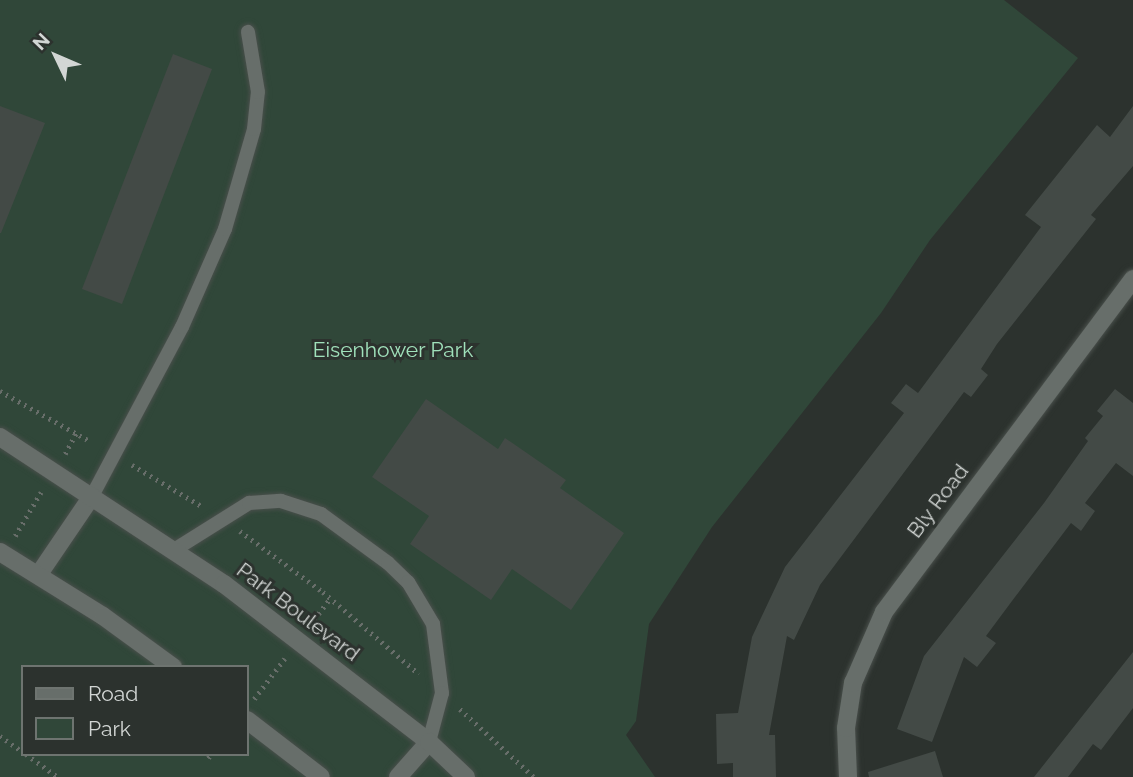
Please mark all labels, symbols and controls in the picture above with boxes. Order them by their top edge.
north arrow [21,21,91,91]
text: N [28,29,54,54]
park label: Eisenhower Park [312,337,474,363]
street label: Bly Road [902,459,974,543]
street label: Park Boulevard [232,558,364,666]
legend [21,665,248,756]
text: Road [88,681,138,706]
text: Park [88,716,131,741]

